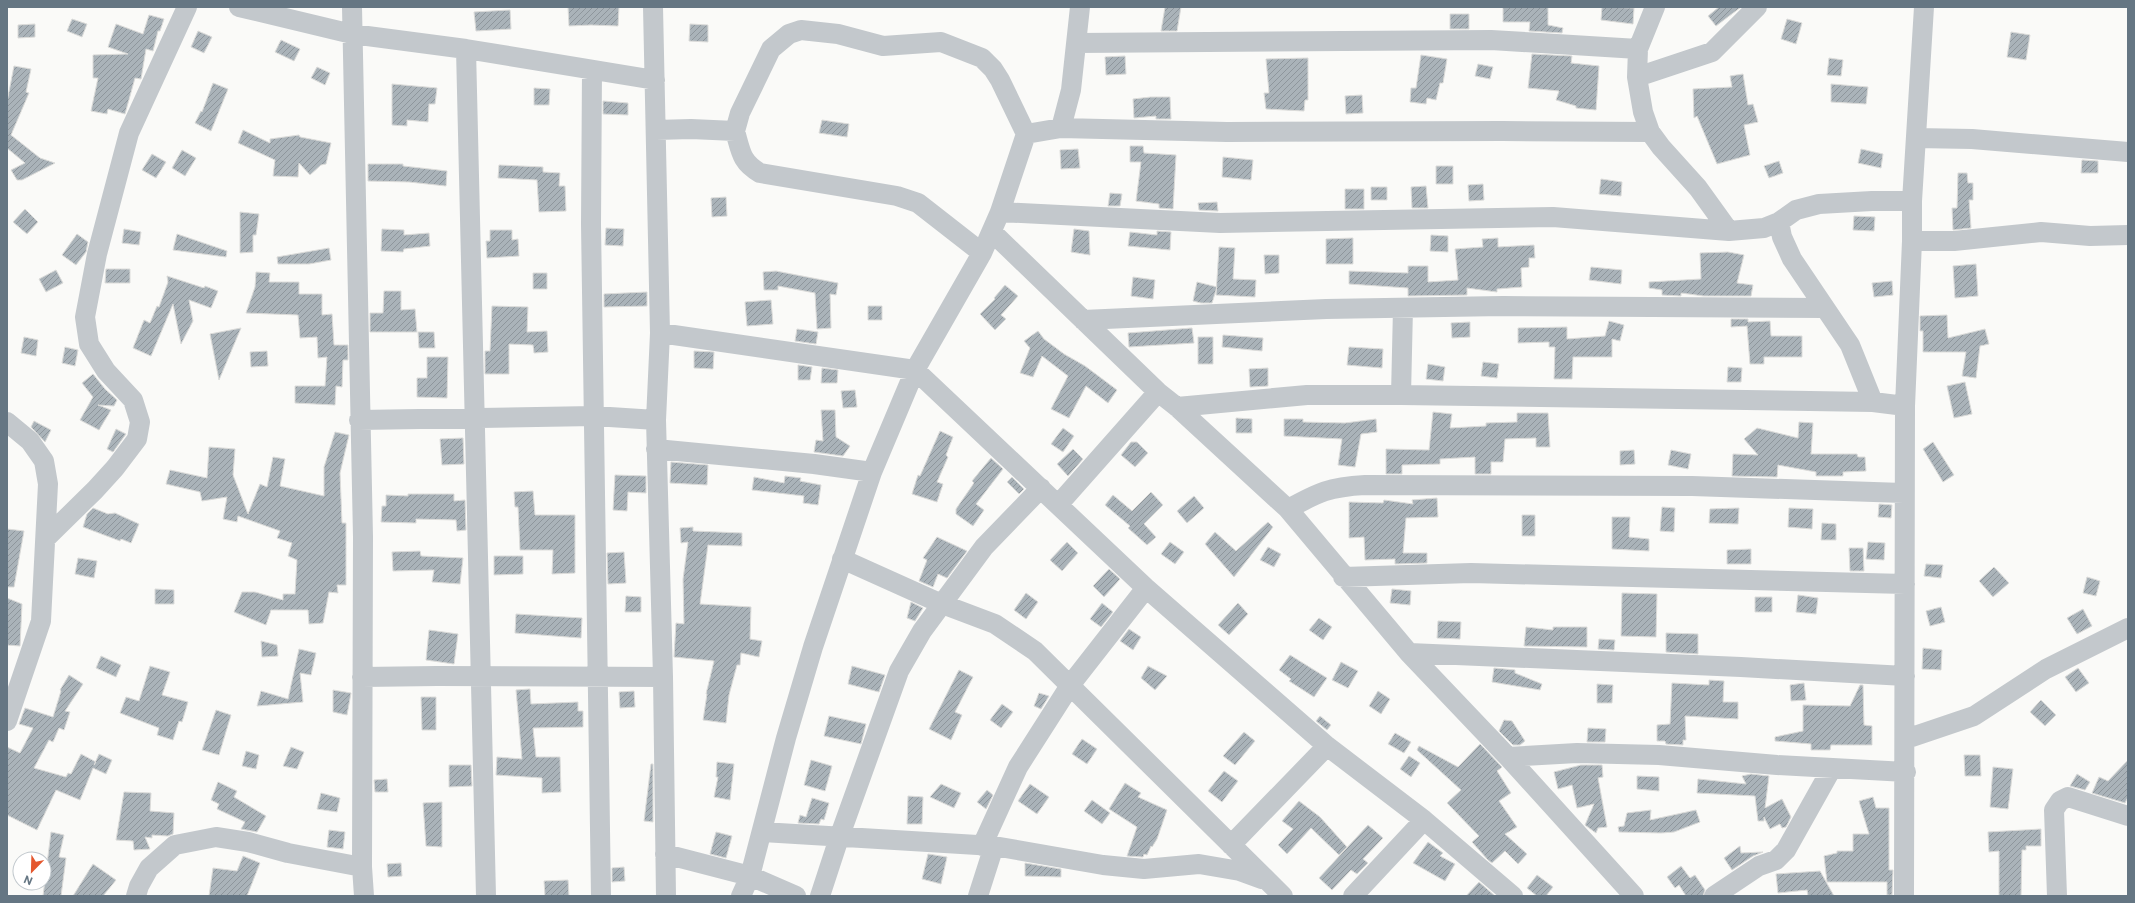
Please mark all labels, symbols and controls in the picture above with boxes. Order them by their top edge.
north arrow [12,851,52,891]
text: N [22,873,34,888]

